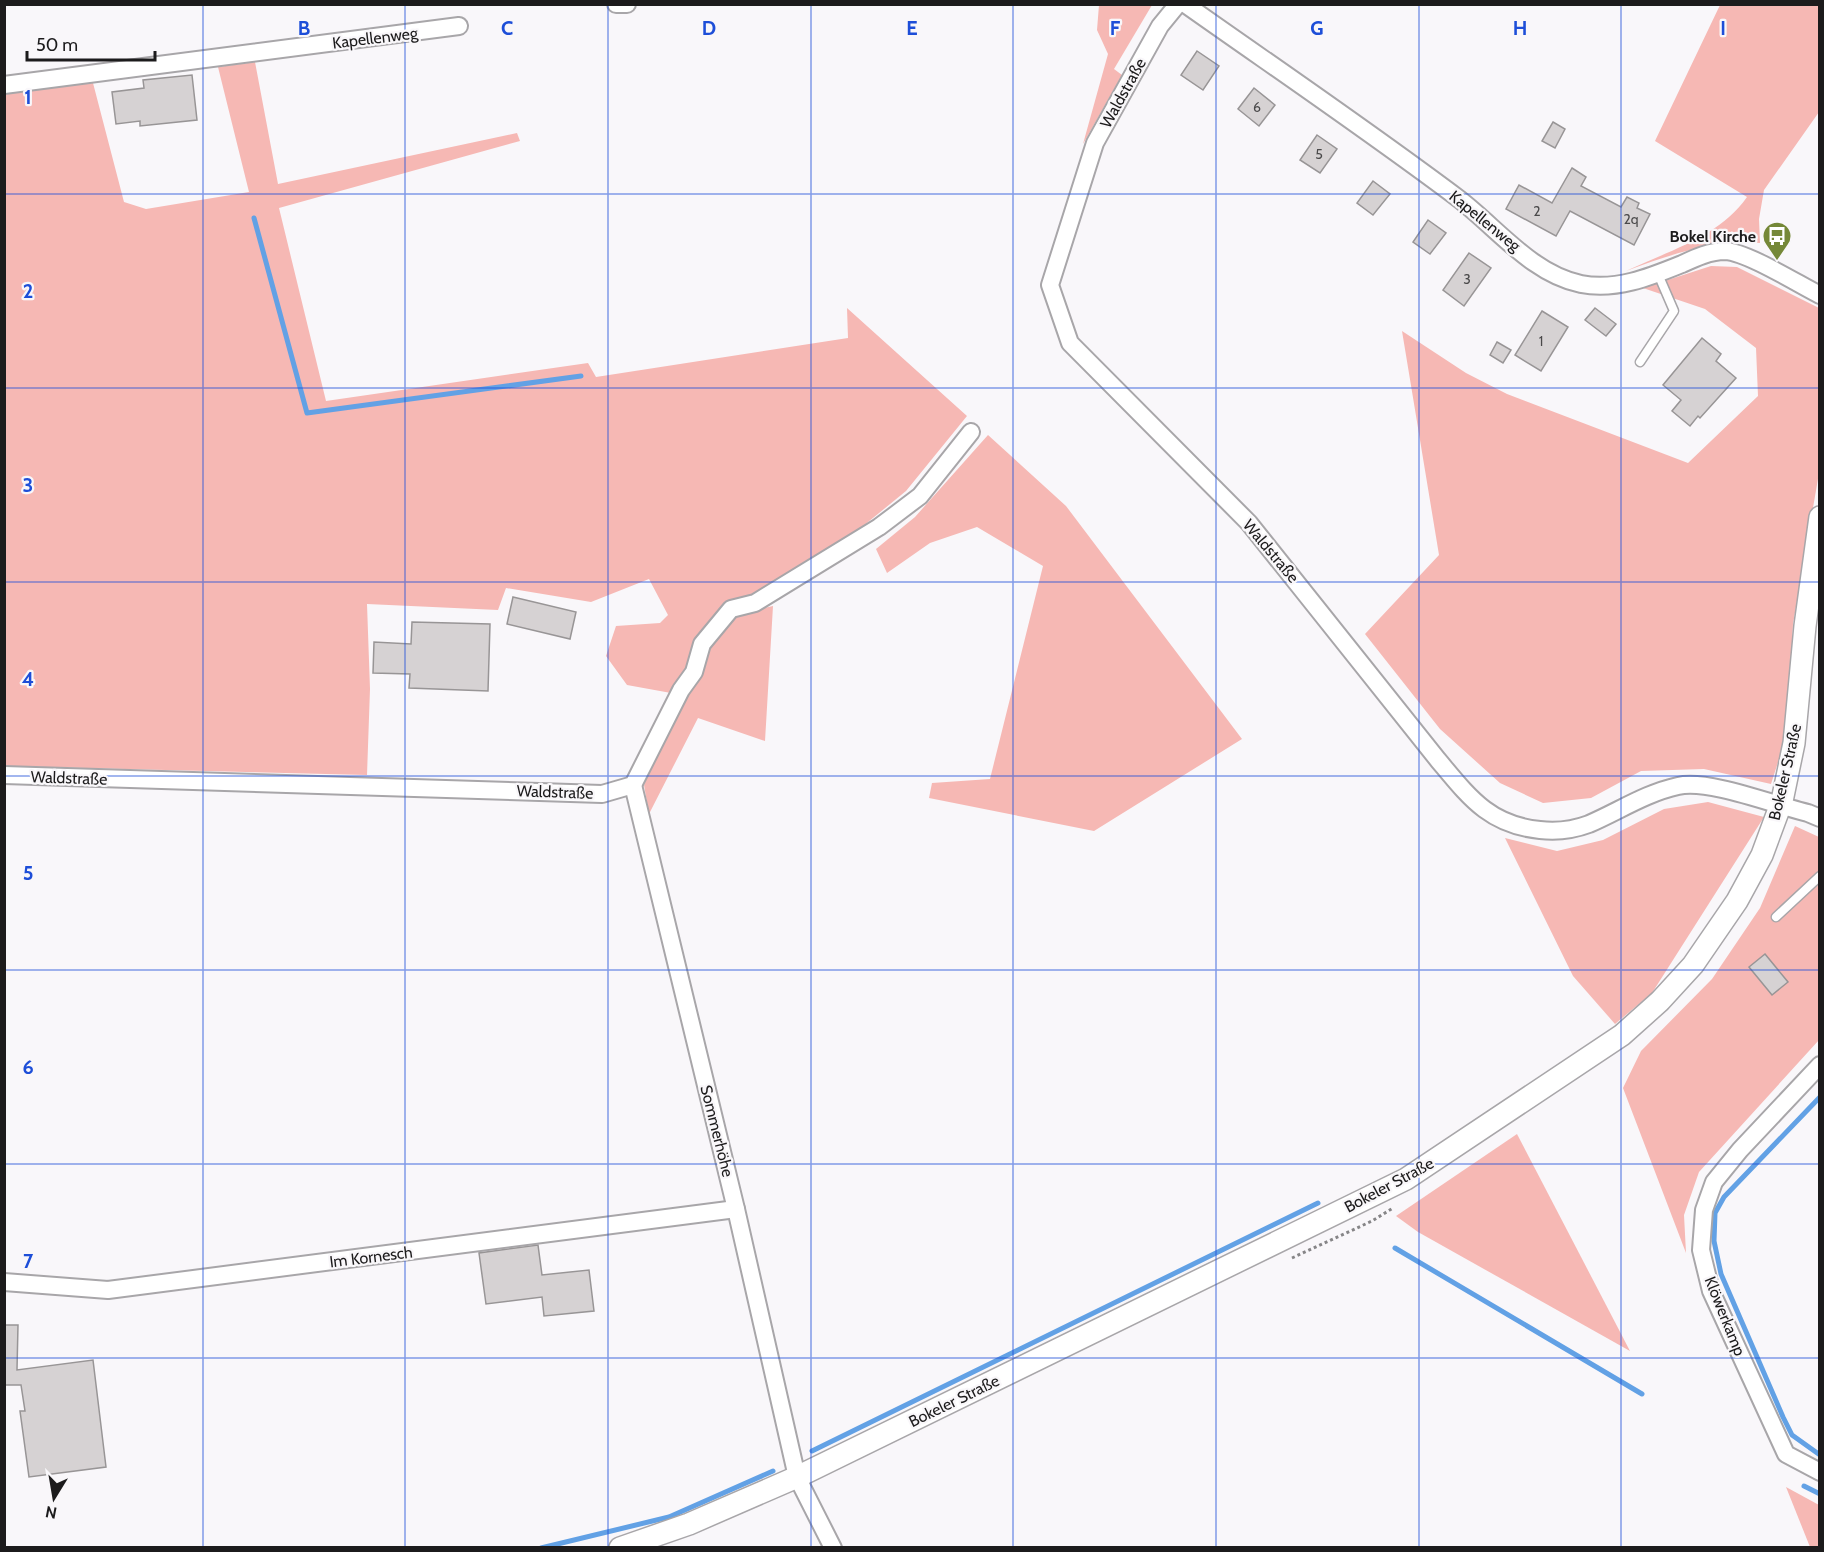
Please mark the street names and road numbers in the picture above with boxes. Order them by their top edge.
street label: Kapellenweg [331,23,420,53]
street label: Waldstraße [1096,55,1150,131]
street label: Kapellenweg [1446,187,1525,256]
street label: Waldstraße [1239,515,1303,587]
street label: Bokeler Straße [1765,722,1805,822]
street label: Waldstraße [30,767,108,789]
street label: Waldstraße [516,781,594,803]
street label: Sommerhöhe [696,1083,738,1179]
street label: Bokeler Straße [1341,1154,1437,1216]
street label: Im Kornesch [328,1242,414,1272]
street label: Klöwerkamp [1700,1274,1750,1359]
street label: Bokeler Straße [906,1371,1002,1431]

